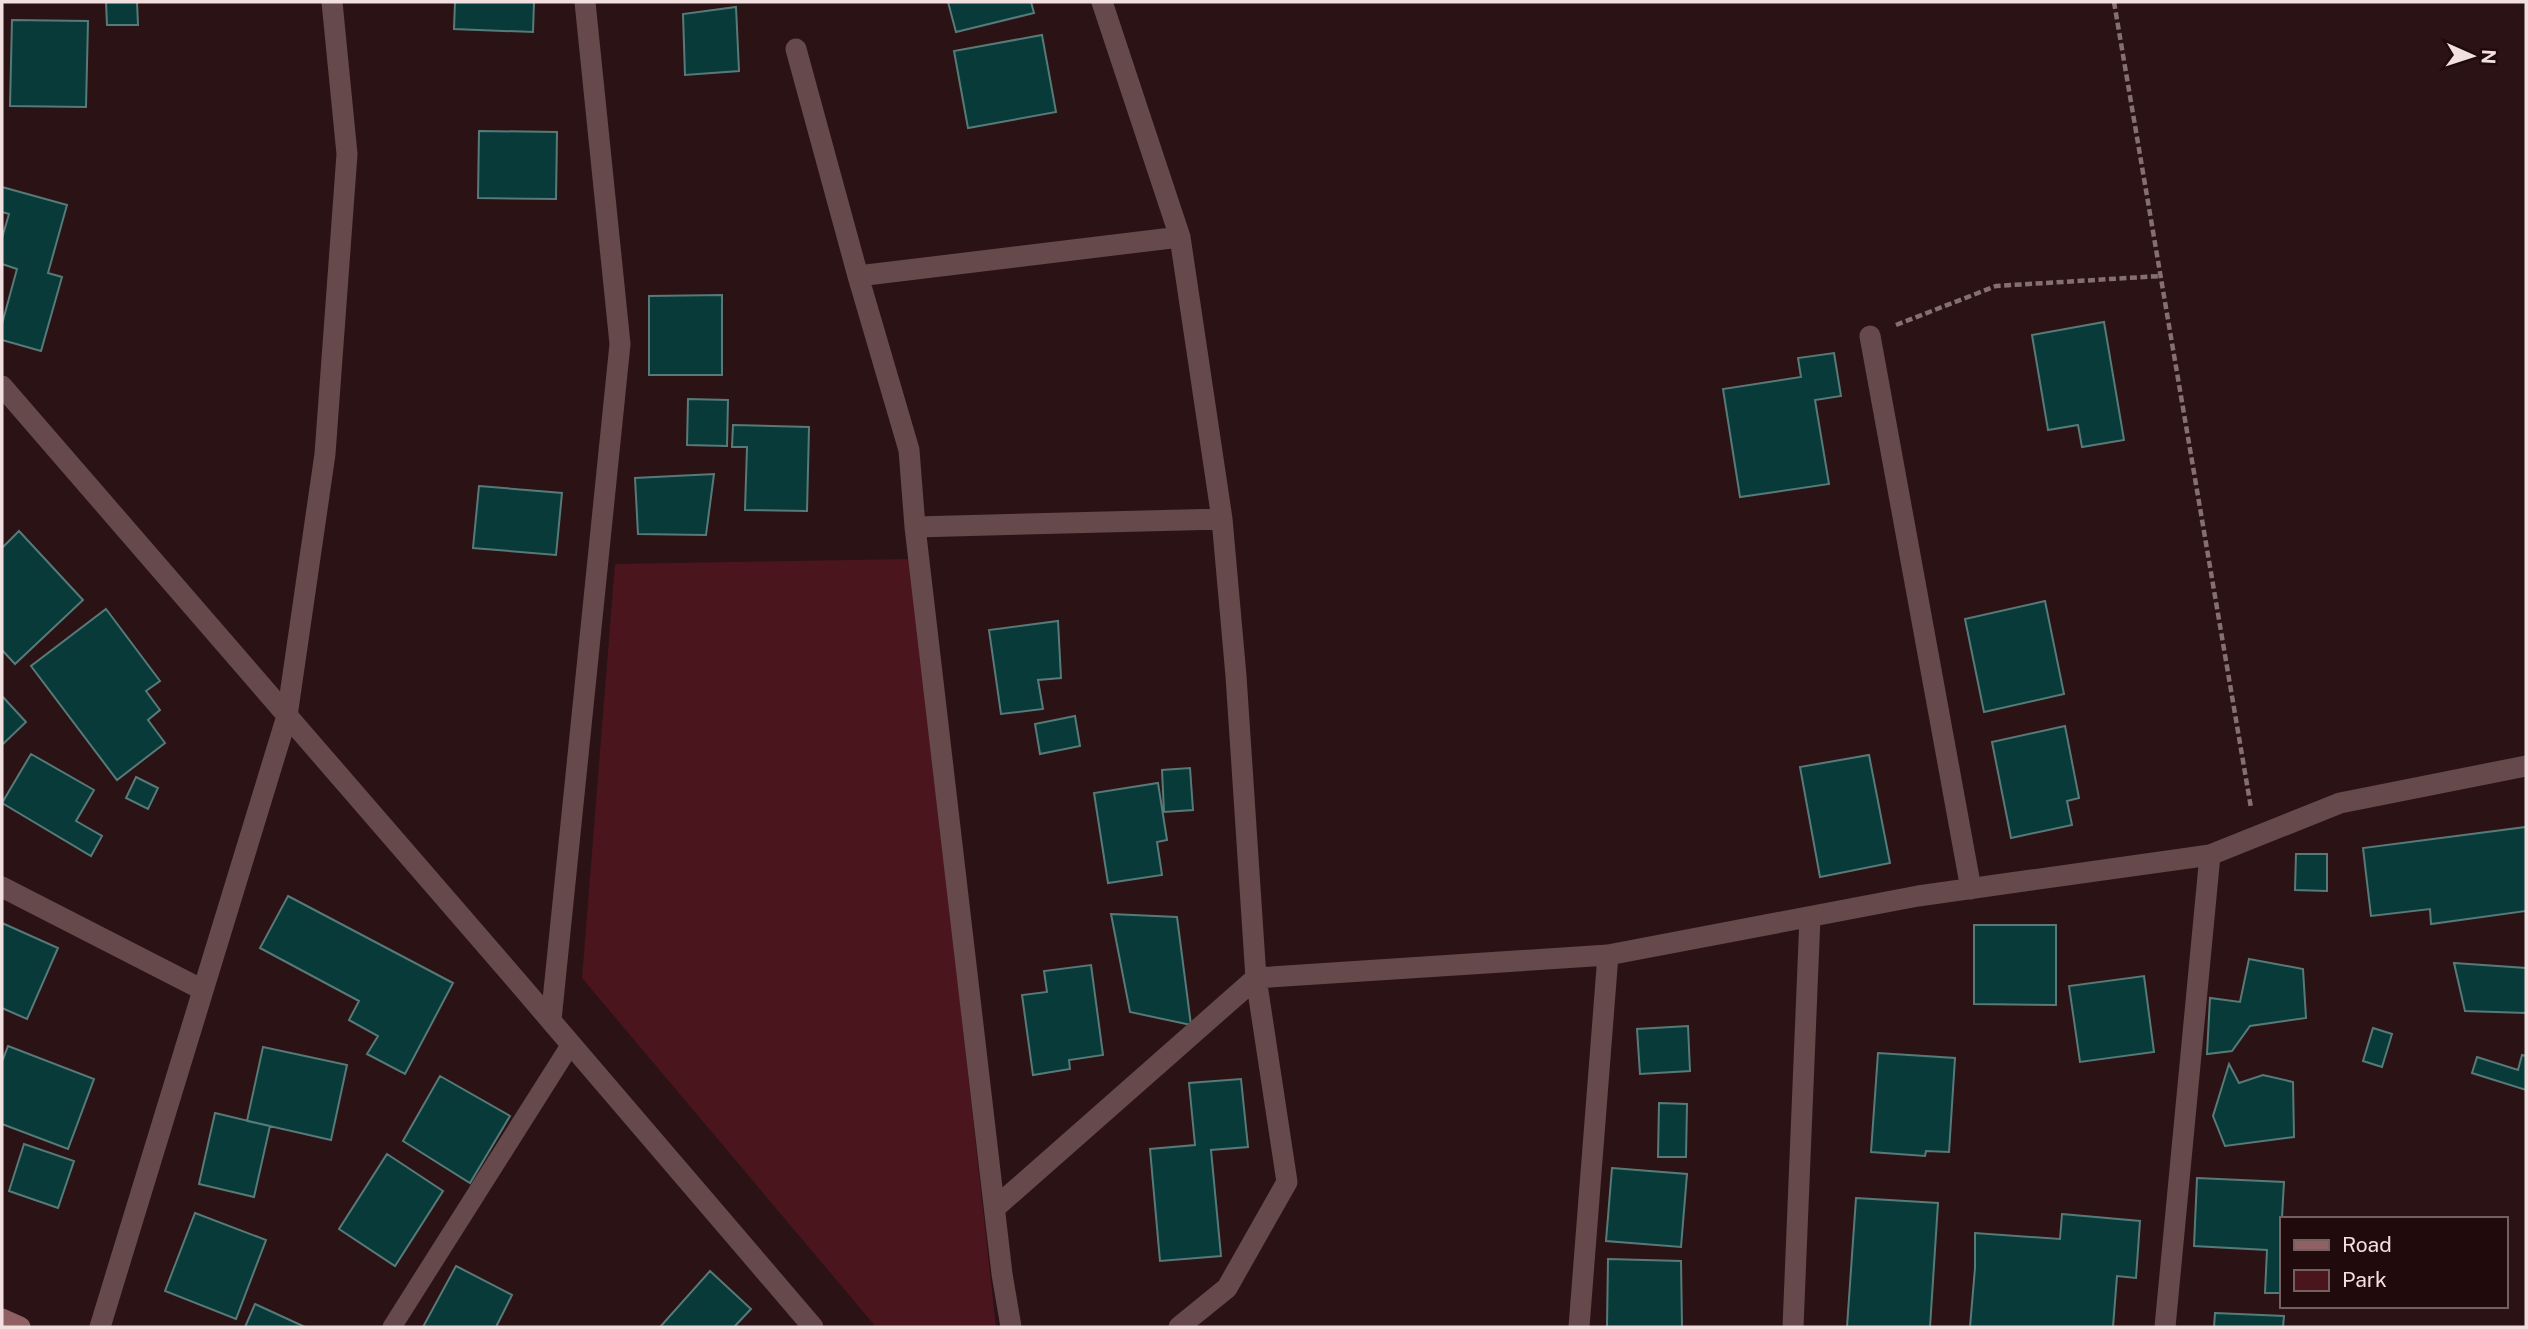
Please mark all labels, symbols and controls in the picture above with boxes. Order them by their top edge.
north arrow [2437,21,2507,91]
text: N [2478,49,2500,65]
legend [2280,1217,2507,1308]
text: Road [2342,1232,2392,1257]
text: Park [2342,1267,2387,1292]

